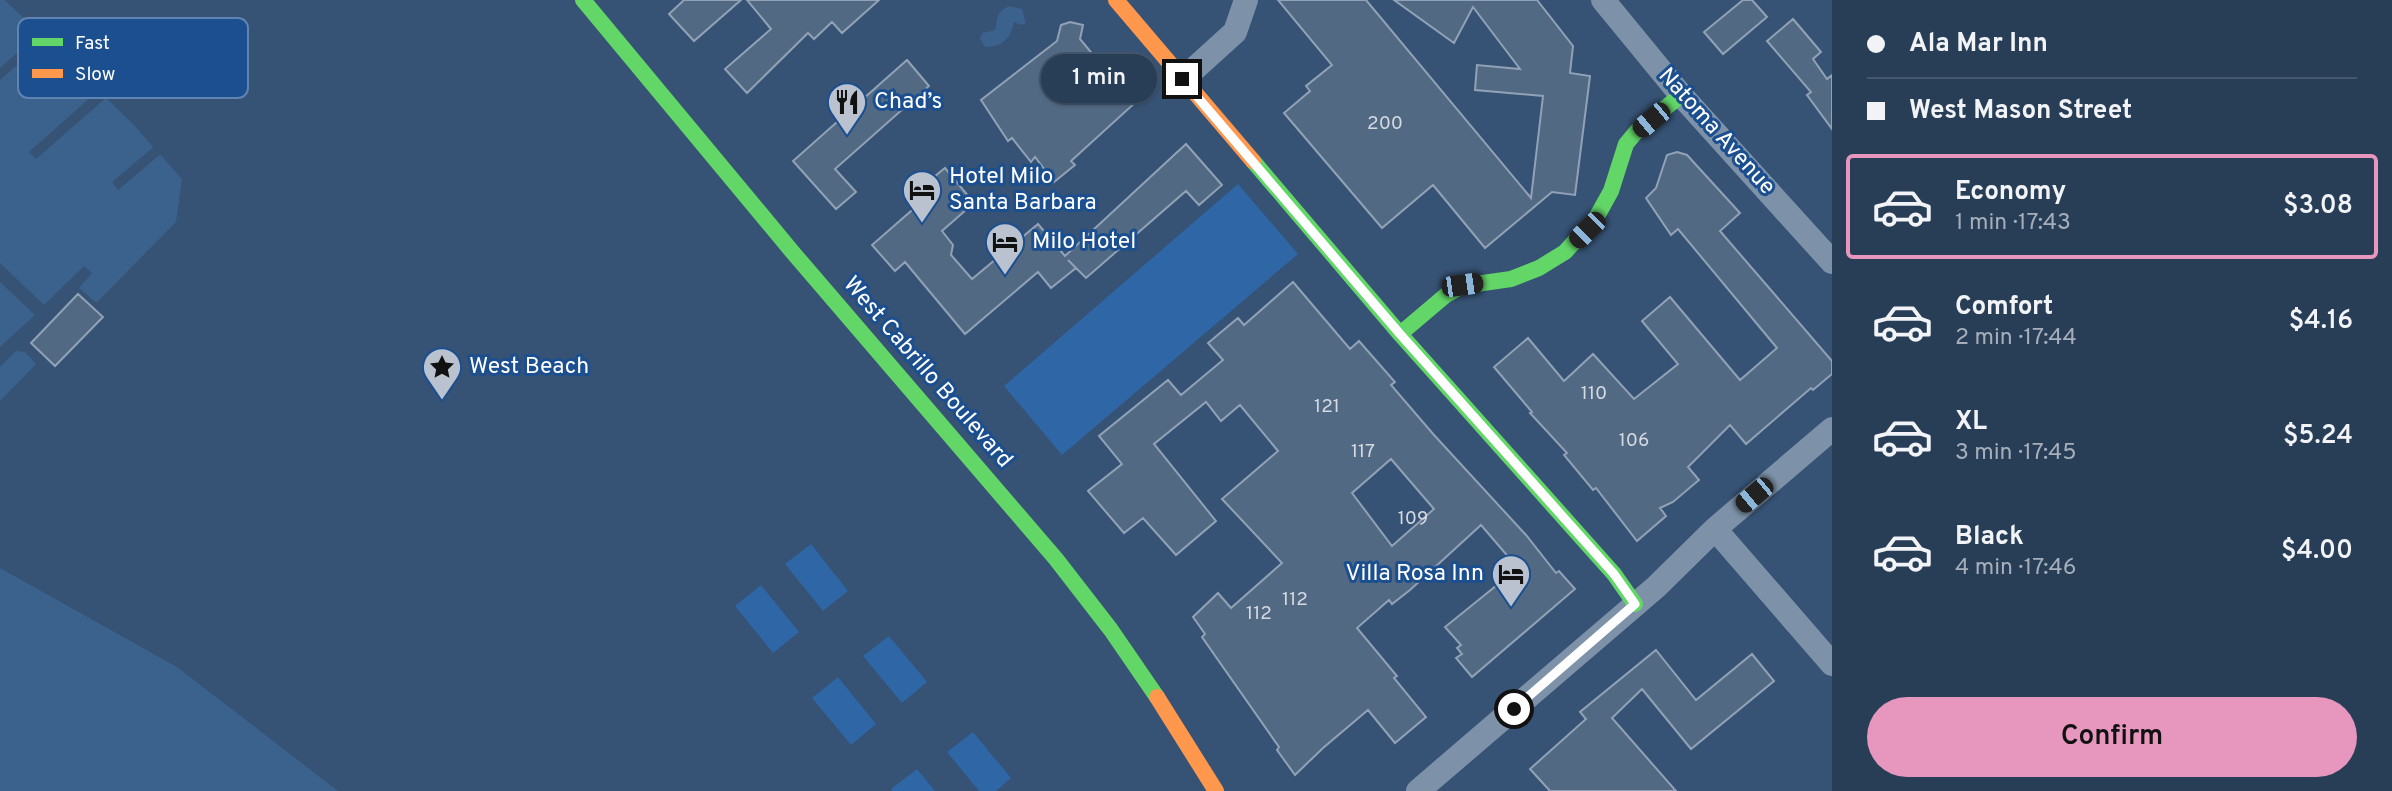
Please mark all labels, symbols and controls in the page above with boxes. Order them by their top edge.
legend [18,18,248,98]
text: Ala Mar Inn [1909,28,2048,61]
text: Fast [75,32,110,56]
callout: 1 min [1042,55,1158,104]
street label: Natoma Avenue [1651,62,1781,202]
text: Slow [75,63,115,87]
route end [1166,63,1198,95]
text: 1 min [1072,64,1126,93]
restaurant icon: Chad’s [826,81,868,136]
place label: Chad’s [874,88,942,117]
text: West Mason Street [1909,95,2132,128]
car [1629,98,1674,142]
house number: 200 [1367,112,1403,136]
place label: Hotel Milo Santa Barbara [949,163,1097,218]
hotel icon: Hotel Milo Santa Barbara [901,169,943,224]
icon: car [1871,175,1934,238]
text: Economy [1955,176,2066,209]
text: $3.08 [2283,190,2353,223]
car [1565,208,1610,252]
text: 1 min · 17:43 [1955,209,2071,238]
hotel icon: Milo Hotel [984,221,1026,276]
place label: Milo Hotel [1032,228,1136,257]
street label: West Cabrillo Boulevard [836,271,1018,475]
car [1440,272,1485,298]
icon: car [1871,290,1934,353]
text: Comfort [1955,291,2053,324]
text: $4.16 [2289,305,2353,338]
text: 2 min · 17:44 [1955,324,2077,353]
place icon: West Beach [421,346,463,401]
place label: West Beach [469,353,589,382]
house number: 110 [1581,382,1607,406]
house number: 121 [1314,395,1340,419]
icon: car [1871,405,1934,468]
text: XL [1955,406,1987,439]
text: $5.24 [2283,420,2353,453]
house number: 106 [1619,429,1649,453]
text: 3 min · 17:45 [1955,439,2077,468]
house number: 117 [1351,440,1375,464]
car [1732,473,1777,517]
house number: 109 [1398,507,1428,531]
icon: car [1871,520,1934,583]
text: Black [1955,521,2024,554]
text: $4.00 [2281,535,2353,568]
hotel icon: Villa Rosa Inn [1490,553,1532,608]
text: 4 min · 17:46 [1955,554,2077,583]
place label: Villa Rosa Inn [1346,560,1484,589]
house number: 112 [1282,588,1308,612]
house number: 112 [1246,602,1272,626]
route start [1498,693,1530,725]
button: Confirm [1867,697,2357,777]

